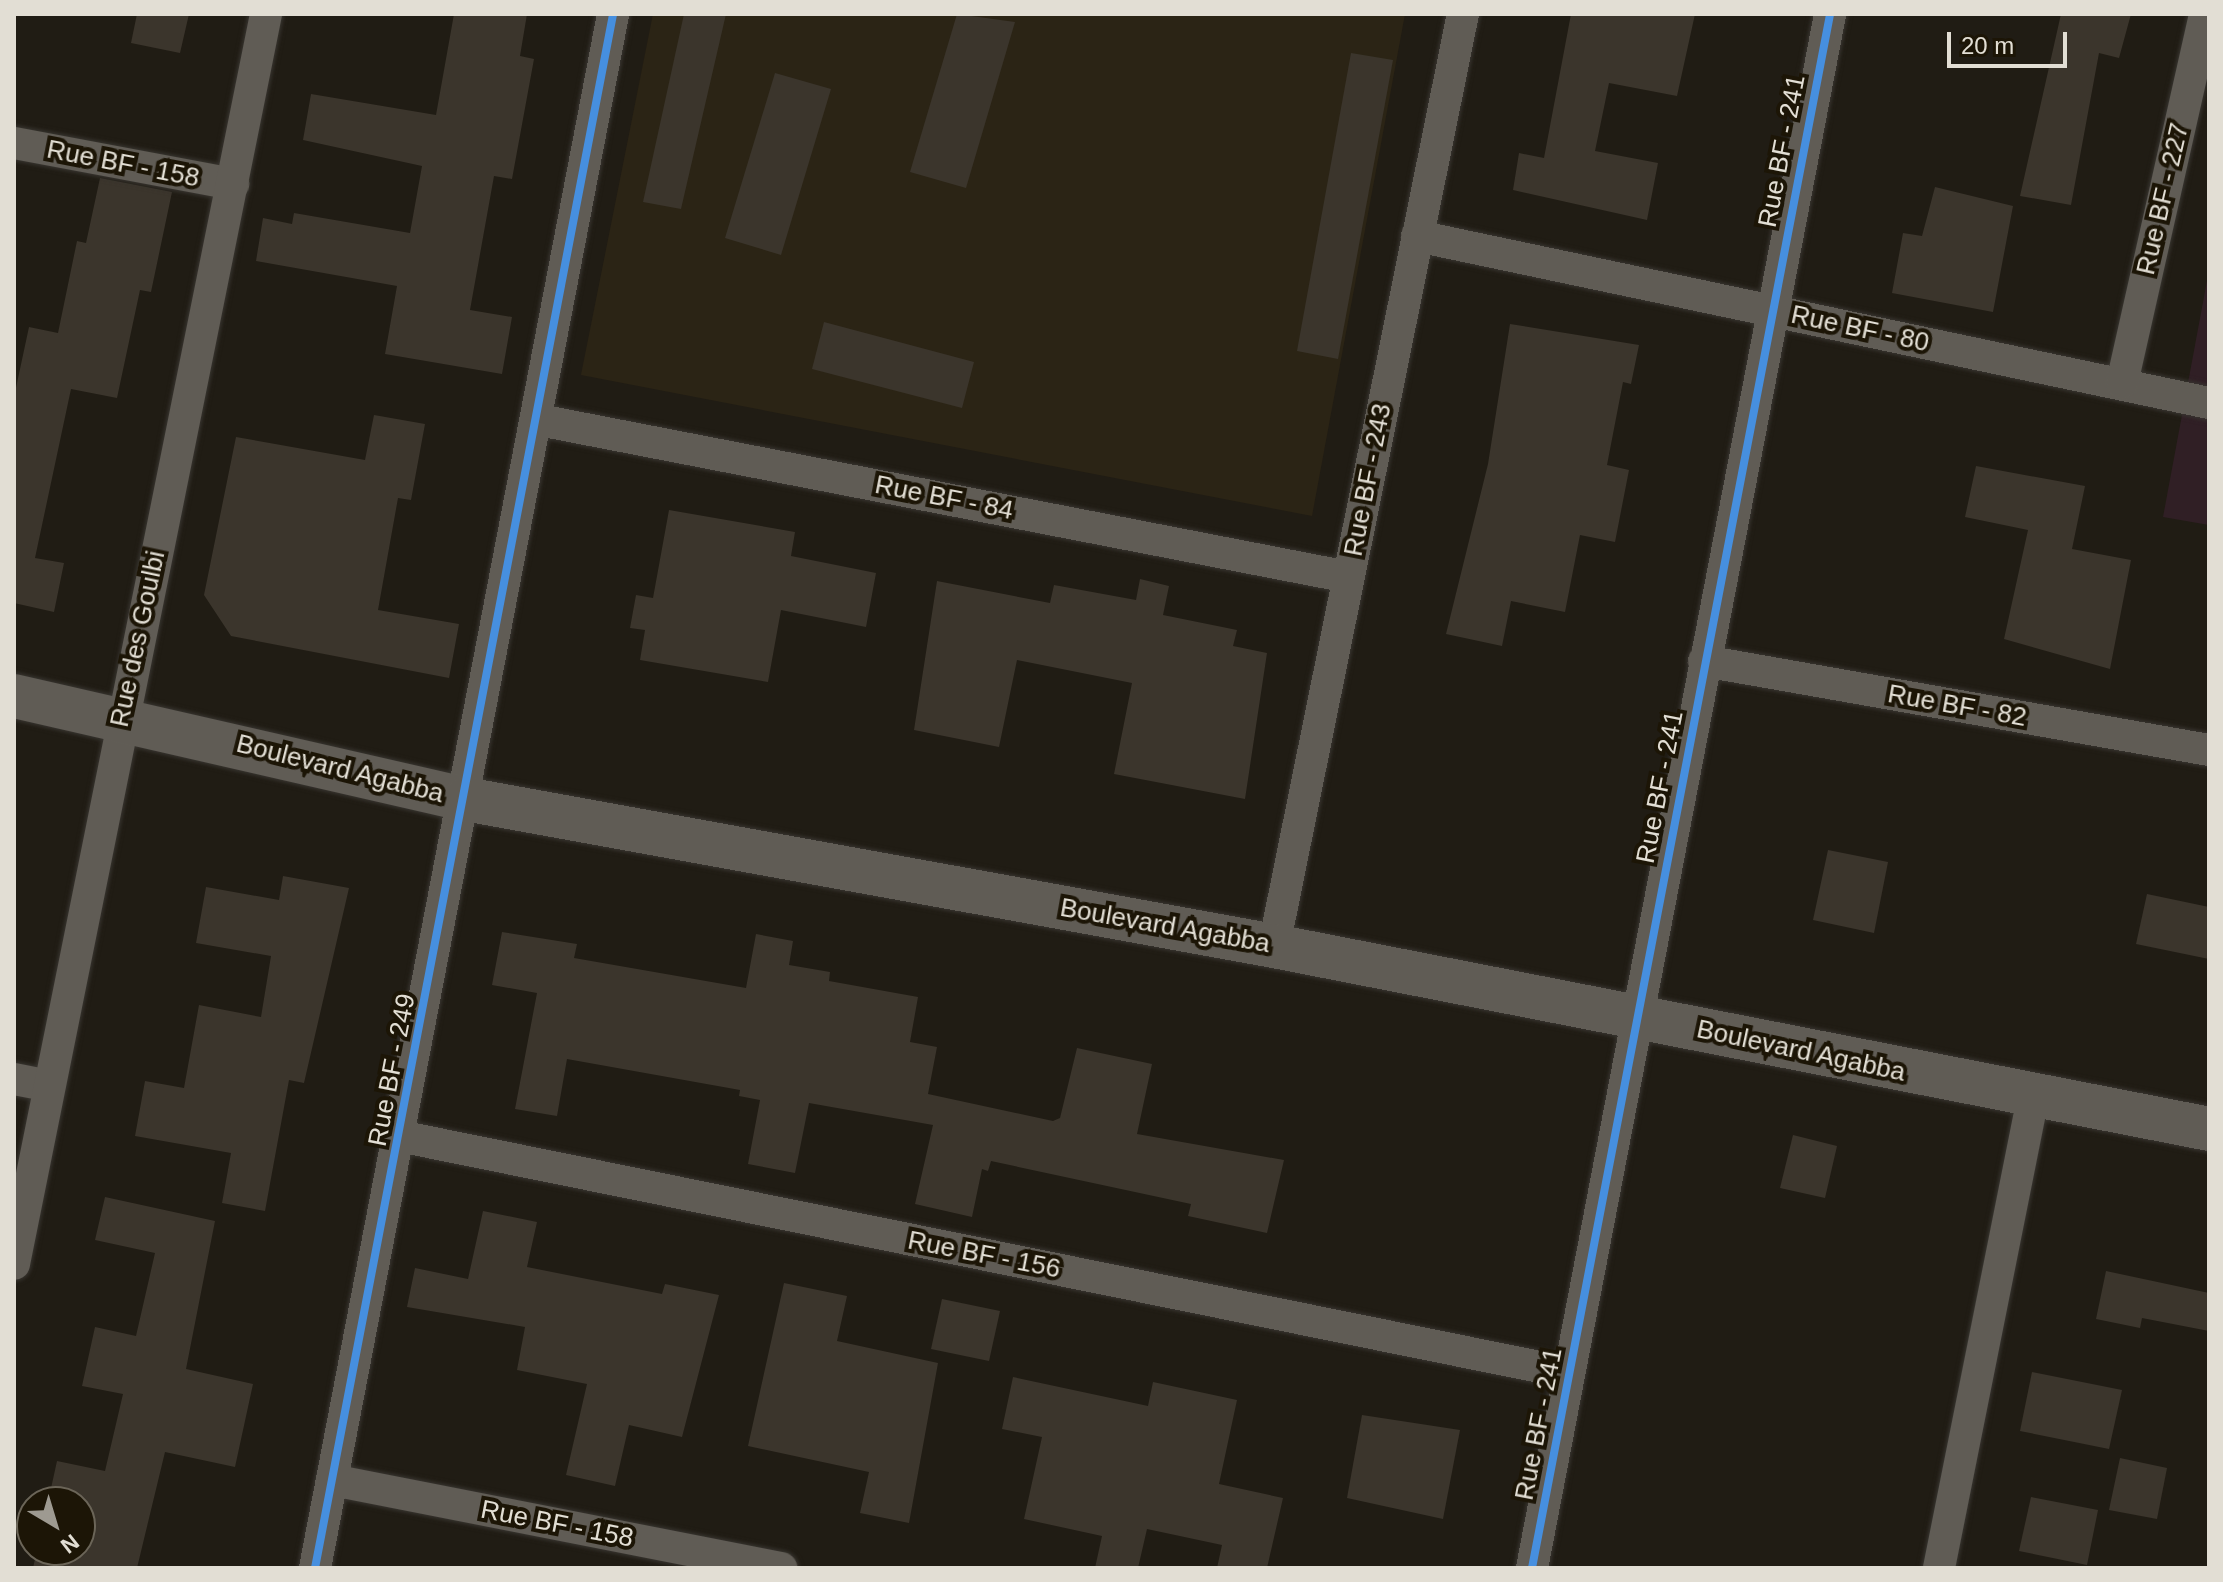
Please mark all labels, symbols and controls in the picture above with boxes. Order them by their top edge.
scale bar [1951,16,2071,66]
text: 20 m [1961,32,2014,59]
street label: Rue BF - 241 [1752,72,1812,230]
street label: Rue BF - 227 [2130,120,2196,278]
street label: Rue BF - 158 [44,134,202,194]
street label: Rue BF - 80 [1788,299,1932,359]
street label: Rue BF - 243 [1338,401,1398,559]
street label: Rue BF - 84 [872,469,1016,527]
street label: Rue des Goulbi [104,548,172,730]
street label: Rue BF - 82 [1885,678,2029,734]
street label: Rue BF - 241 [1630,708,1690,866]
street label: Boulevard Agabba [232,728,448,810]
street label: Boulevard Agabba [1057,892,1273,960]
street label: Rue BF - 249 [362,991,422,1149]
street label: Boulevard Agabba [1693,1014,1909,1088]
street label: Rue BF - 156 [905,1225,1063,1285]
street label: Rue BF - 241 [1509,1345,1569,1503]
north arrow [16,1486,96,1566]
street label: Rue BF - 158 [478,1494,636,1554]
text: N [56,1529,84,1558]

